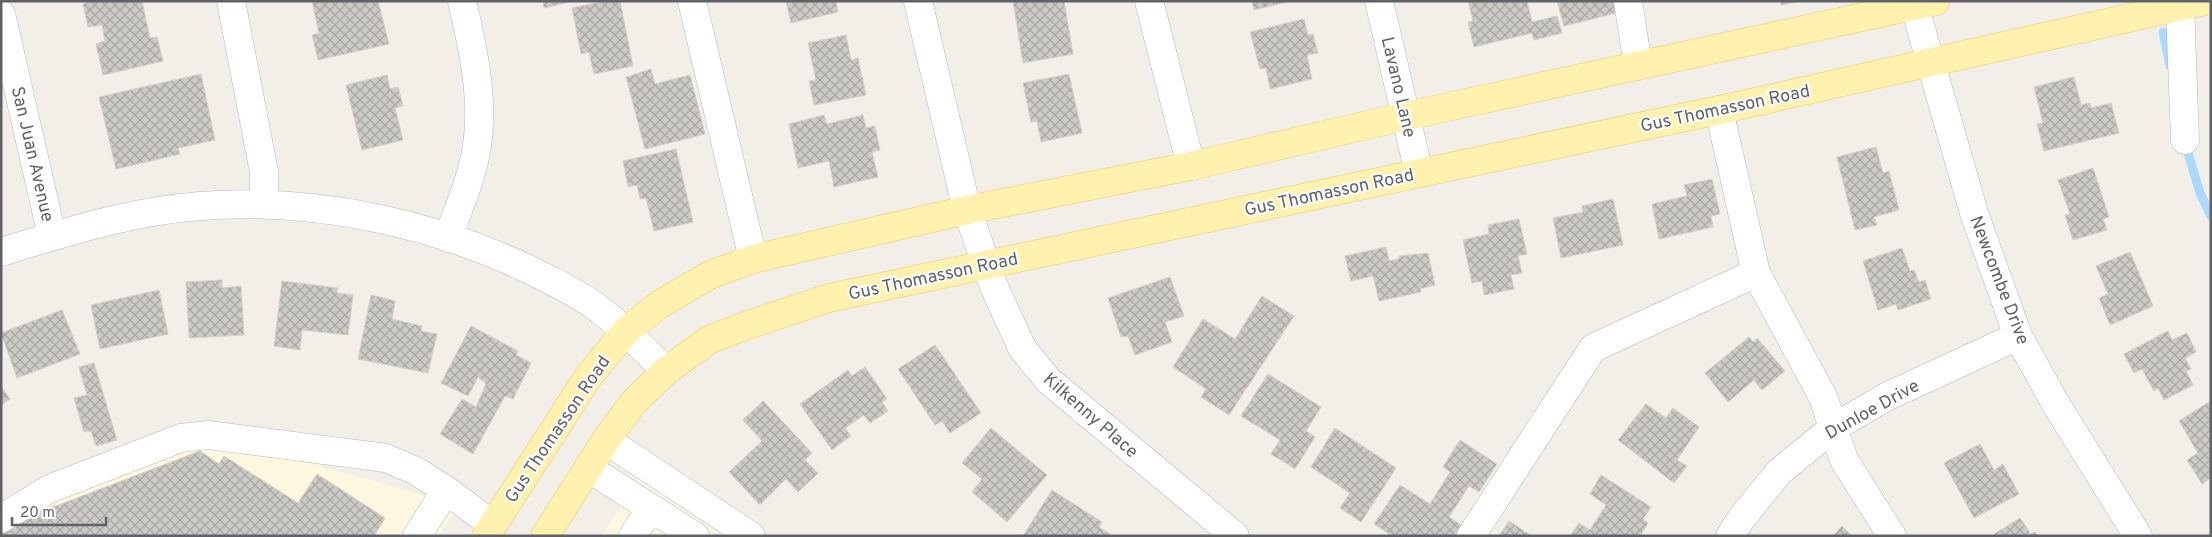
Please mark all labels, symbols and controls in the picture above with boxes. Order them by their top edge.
street label: Lavano Lane [1375,35,1420,140]
street label: Gus Thomasson Road [1638,80,1812,139]
street label: San Juan Avenue [5,84,58,224]
street label: Gus Thomasson Road [1242,164,1416,223]
street label: Newcombe Drive [1963,213,2034,348]
street label: Gus Thomasson Road [846,248,1020,307]
street label: Gus Thomasson Road [500,352,616,508]
street label: Kilkenny Place [1038,368,1142,464]
street label: Dunloe Drive [1822,375,1924,446]
scale bar [12,494,106,526]
text: 20 m [20,504,55,523]

